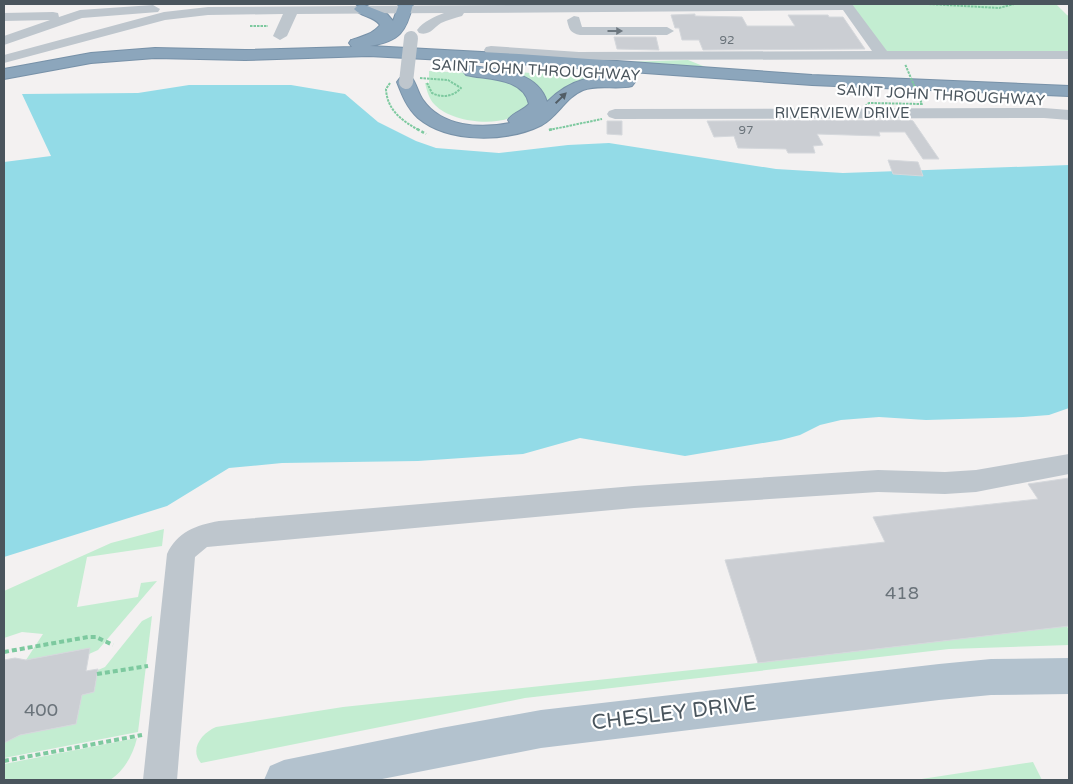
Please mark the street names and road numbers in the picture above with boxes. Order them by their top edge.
street label: SAINT JOHN THROUGHWAY [431,56,641,84]
street label: SAINT JOHN THROUGHWAY [836,81,1046,109]
street label: RIVERVIEW DRIVE [774,104,910,122]
street label: CHESLEY DRIVE [590,690,758,736]

